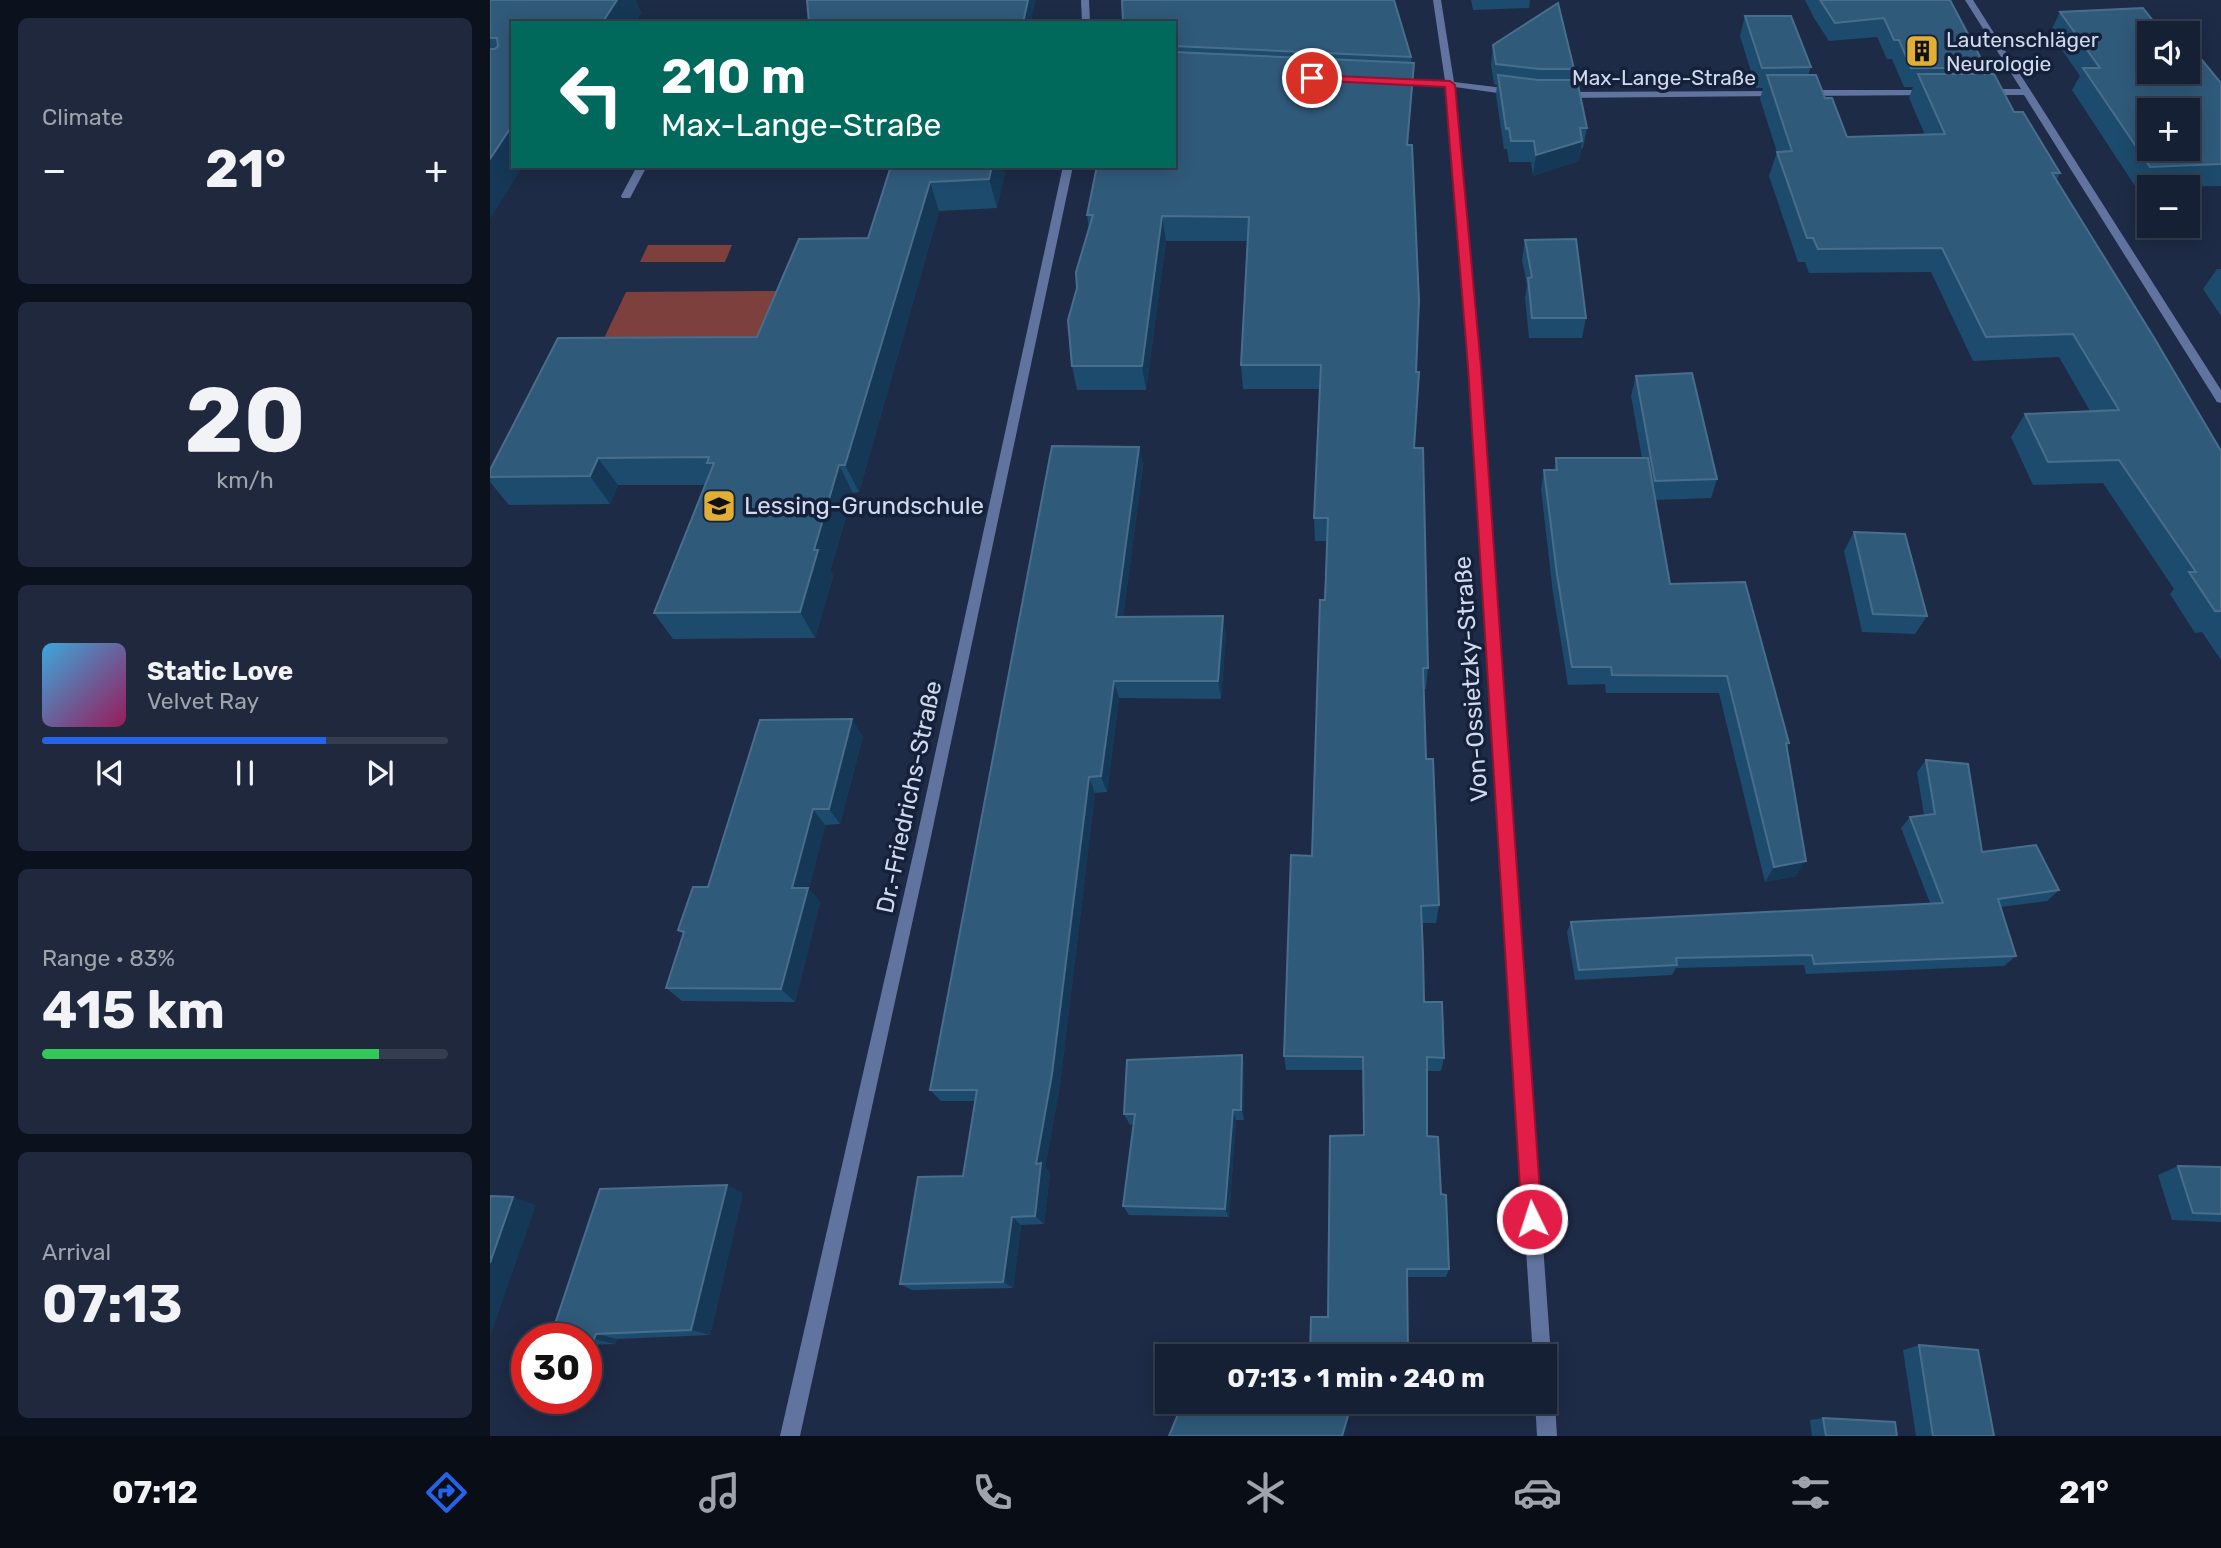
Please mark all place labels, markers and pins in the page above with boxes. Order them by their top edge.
place label: Lautenschläger Neurologie [1946,27,2099,76]
building icon: Lautenschläger Neurologie [1903,32,1941,70]
pin [1282,48,1342,108]
school or university icon: Lessing-Grundschule [700,487,738,525]
place label: Lessing-Grundschule [744,492,984,520]

